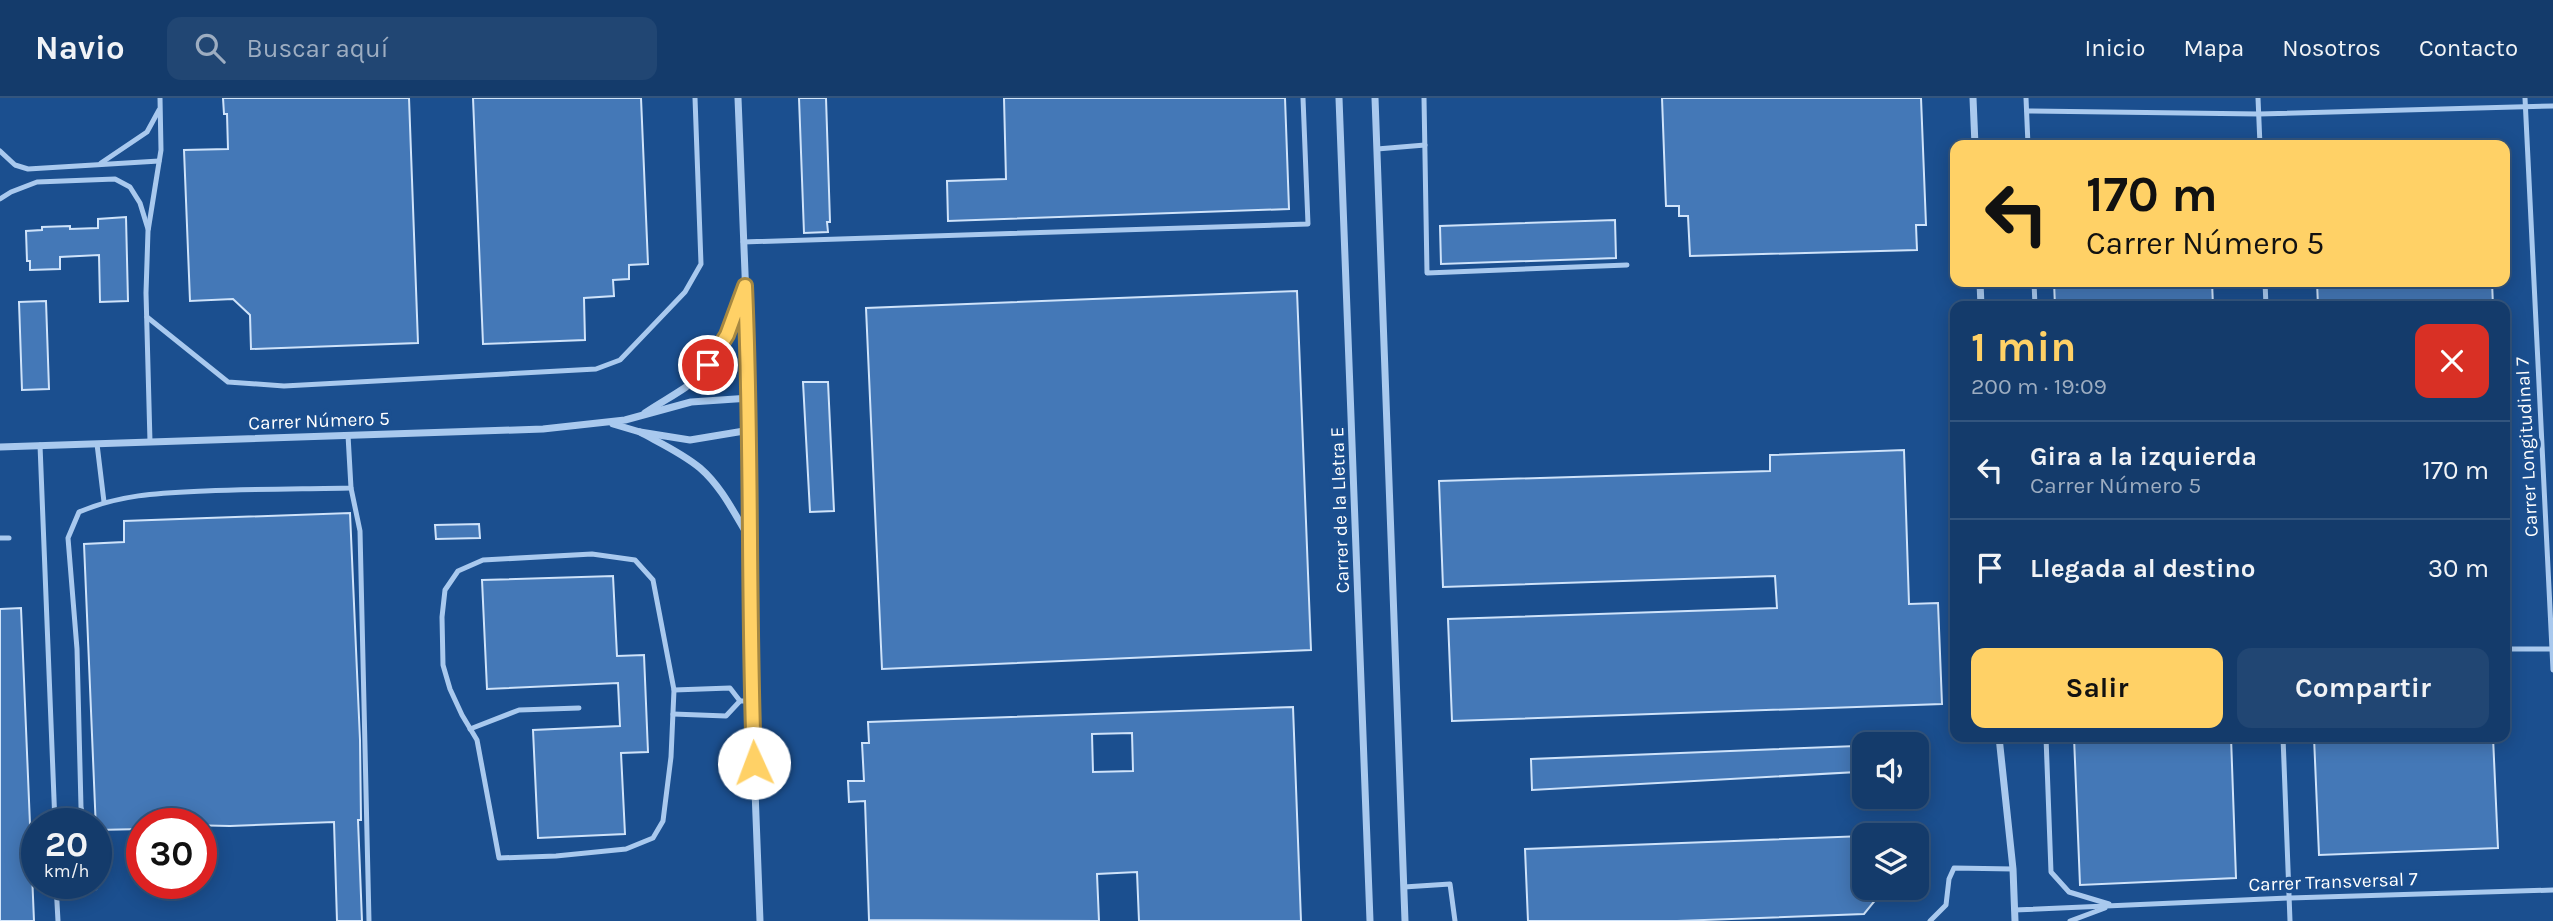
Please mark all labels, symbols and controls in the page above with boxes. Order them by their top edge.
search box [167,17,657,80]
text: Navio [35,29,125,67]
icon: search [191,29,229,67]
text: Buscar aquí [247,33,388,64]
text: Inicio [2084,34,2145,62]
text: Mapa [2183,34,2244,62]
text: Nosotros [2282,34,2381,62]
text: Contacto [2419,34,2518,62]
text: 170 m [2086,166,2218,223]
icon: left [1971,168,2062,259]
text: Carrer Número 5 [2086,225,2324,262]
text: 1 min [1971,322,2076,372]
button: close [2415,324,2489,398]
pin [678,335,738,395]
icon: arrive [689,346,727,384]
street label: Carrer Longitudinal 7 [2511,356,2543,538]
text: 200 m · 19:09 [1971,373,2107,400]
street label: Carrer Número 5 [248,408,390,434]
street label: Carrer de la Lletra E [1326,426,1354,594]
text: Gira a la izquierda [2030,441,2257,472]
icon: left [1971,451,2009,489]
text: 170 m [2422,455,2489,486]
text: Carrer Número 5 [2030,472,2201,499]
icon: arrive [1971,549,2009,587]
text: Llegada al destino [2030,553,2256,584]
text: 30 m [2428,553,2489,584]
button: Salir [1971,648,2223,728]
button: Compartir [2237,648,2489,728]
position arrow [717,726,791,800]
map controls [1852,732,1929,900]
button: sound [1852,732,1929,809]
speed limit sign: 30 [126,808,217,899]
button: layers [1852,823,1929,900]
text: 20 [45,824,88,865]
text: km/h [44,860,89,882]
street label: Carrer Transversal 7 [2248,868,2418,896]

